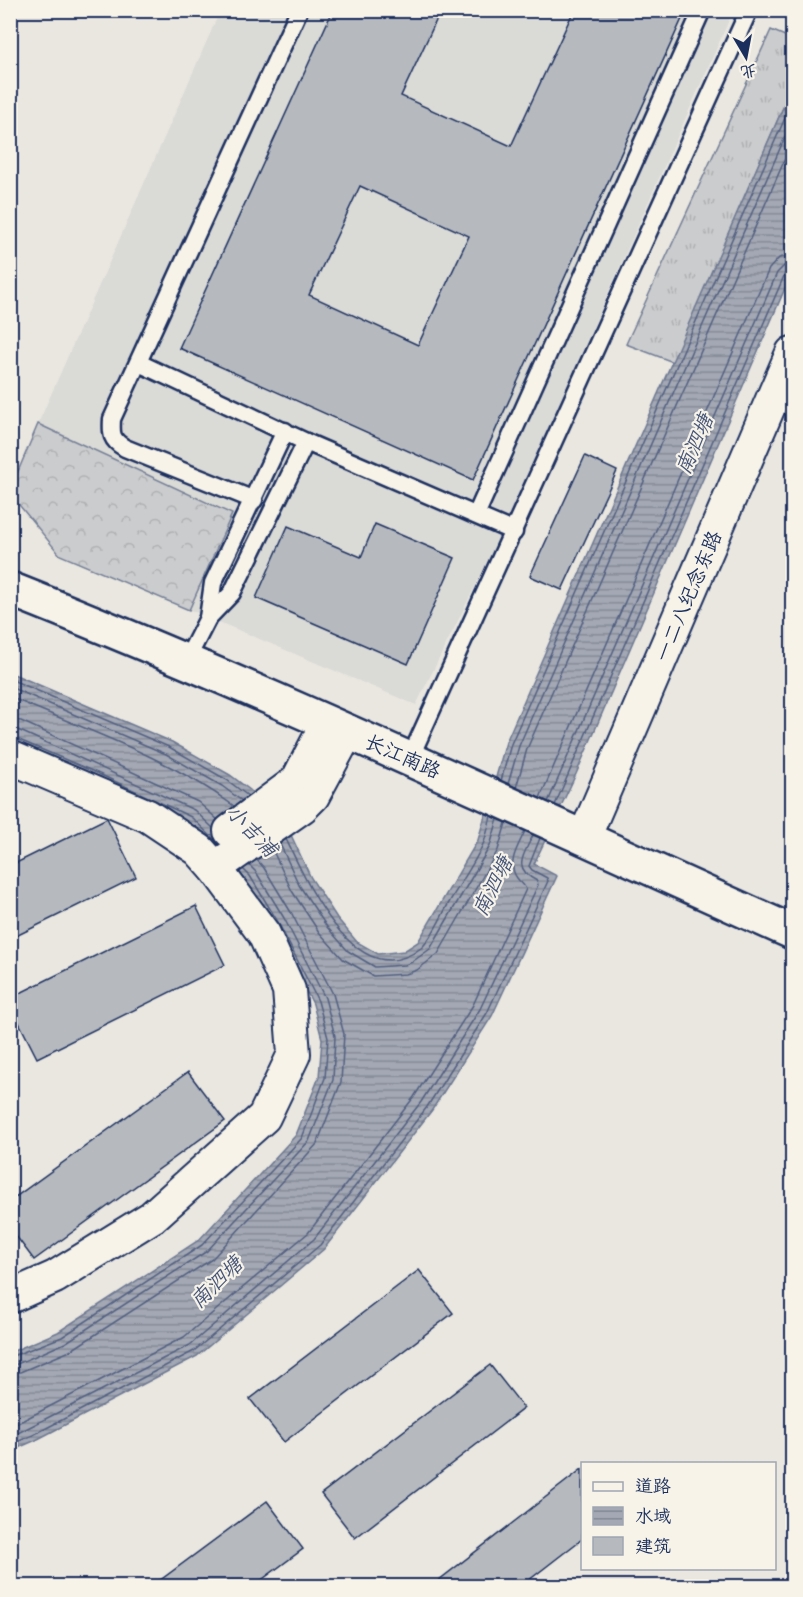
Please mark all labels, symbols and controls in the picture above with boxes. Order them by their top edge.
north arrow [716,27,776,87]
text: 北 [739,61,758,82]
water label: 南泗塘 [670,408,719,478]
street label: 一二八纪念东路 [650,526,727,665]
street label: 长江南路 [362,729,445,784]
water label: 小吉浦 [221,799,285,864]
water label: 南泗塘 [467,850,518,920]
water label: 南泗塘 [185,1250,249,1313]
legend [581,1462,776,1570]
text: 道路 [635,1475,671,1497]
text: 水域 [635,1505,671,1527]
text: 建筑 [635,1535,671,1557]

